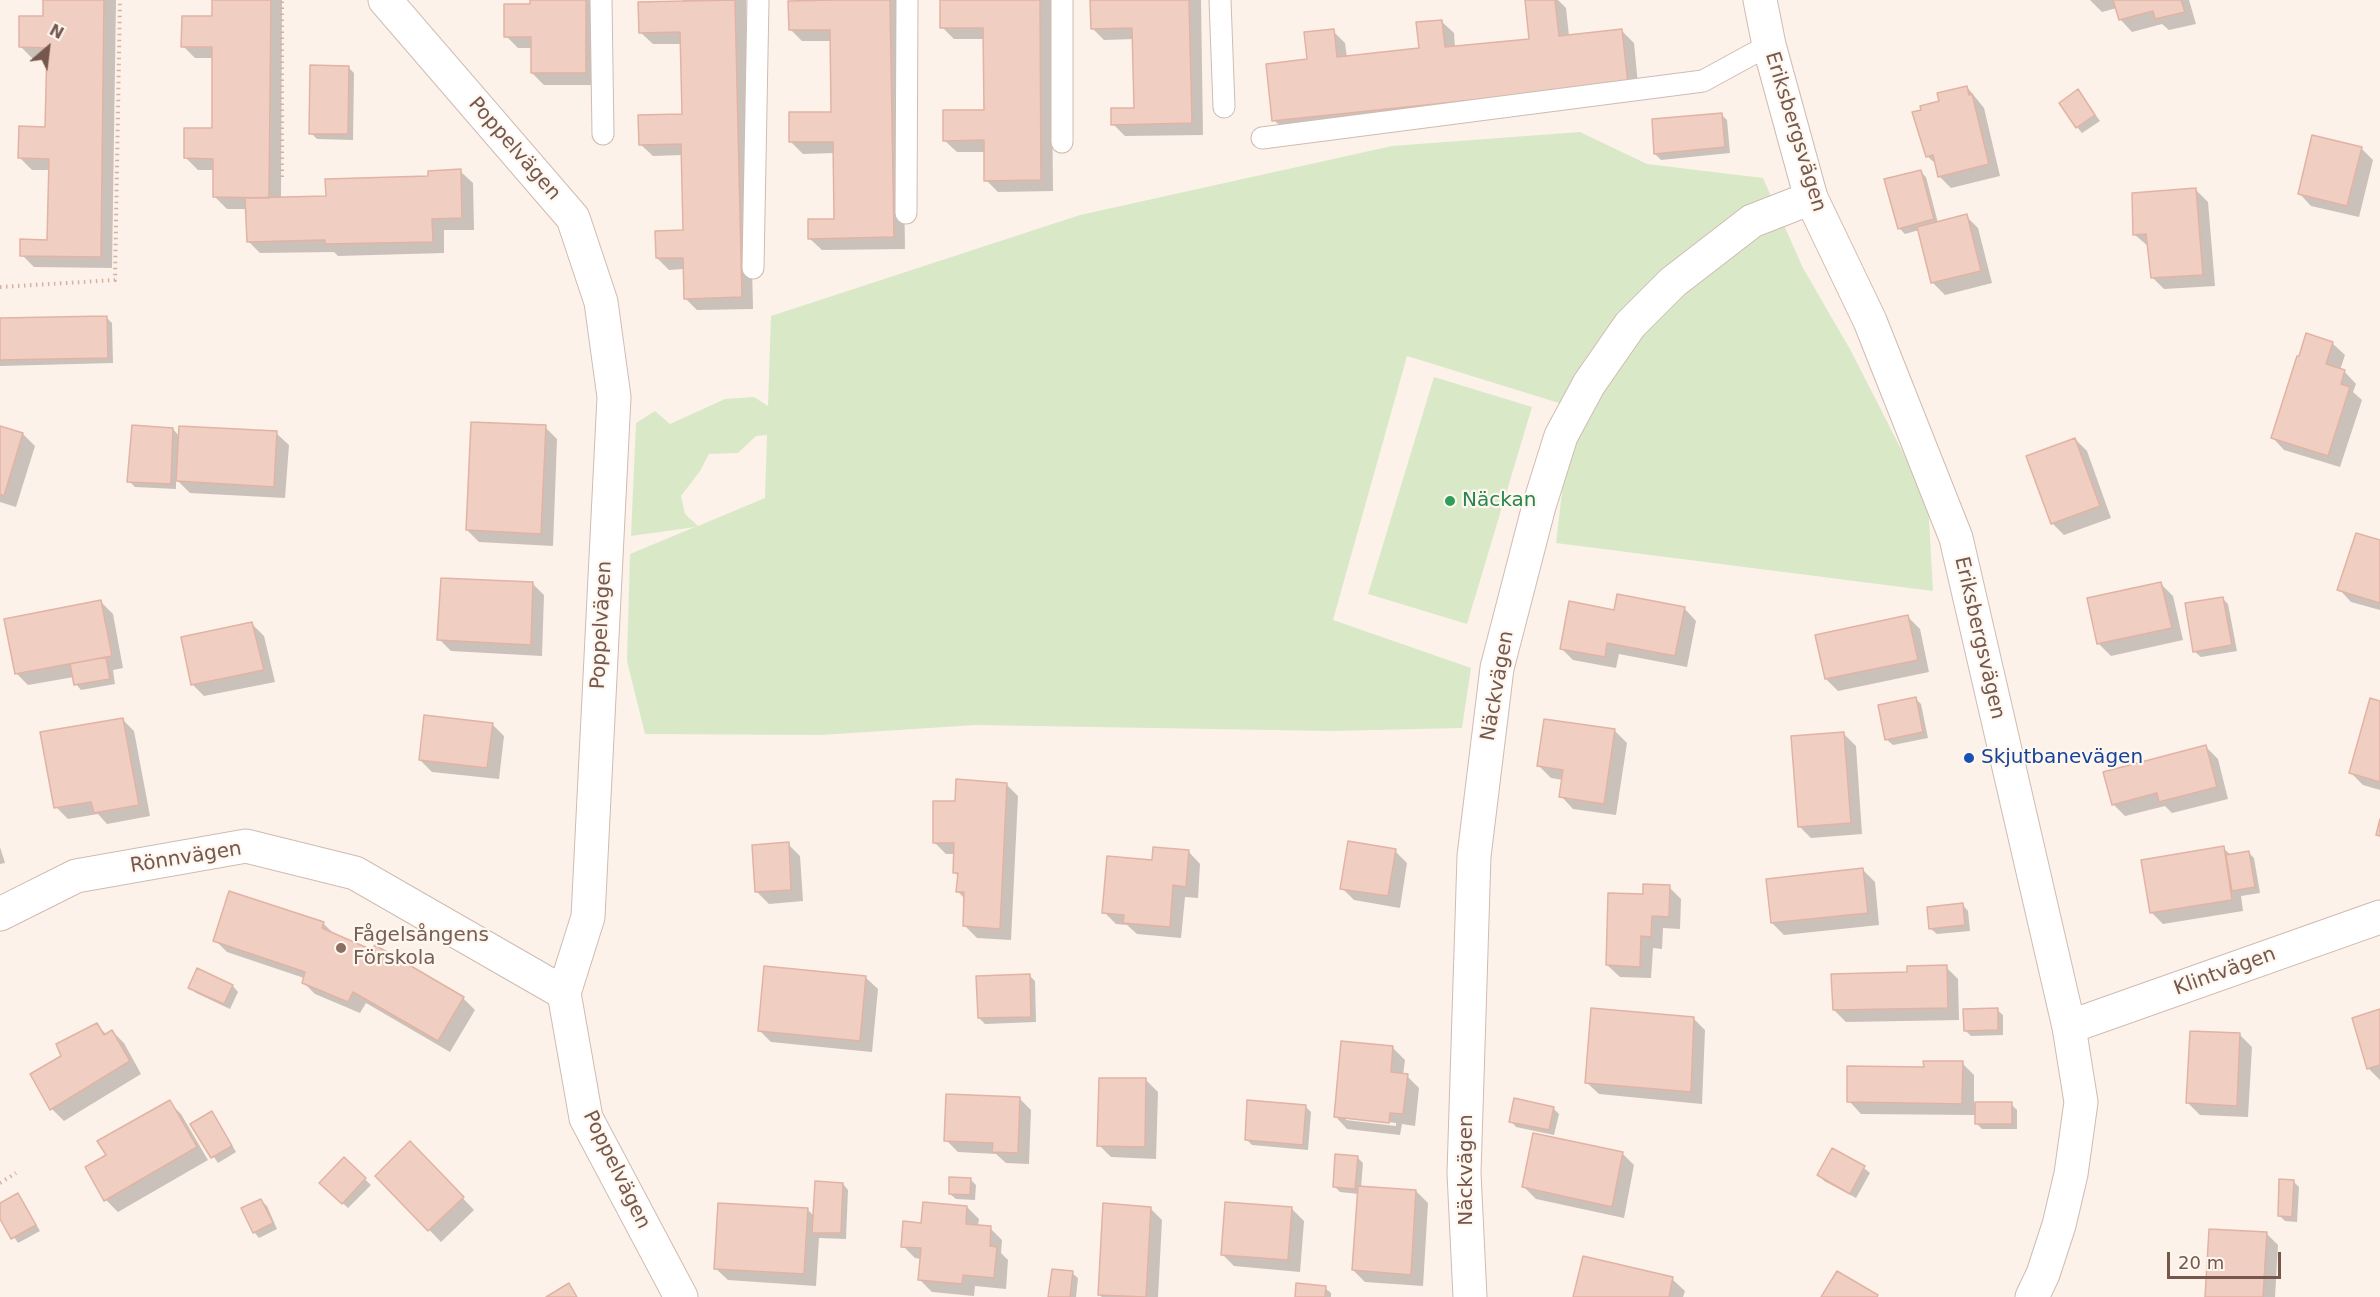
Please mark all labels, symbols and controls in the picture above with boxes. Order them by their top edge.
north arrow [18,18,78,78]
text: N [46,20,67,43]
street label: Eriksbergsvägen [1759,49,1831,215]
street label: Poppelvägen [463,93,565,205]
place label: Näckan [1462,489,1536,513]
marker: Näckan [1443,494,1457,508]
street label: Eriksbergsvägen [1949,554,2009,722]
street label: Poppelvägen [587,560,617,690]
street label: Näckvägen [1476,629,1520,743]
place label: Skjutbanevägen [1981,746,2143,770]
marker: Skjutbanevägen [1962,751,1976,765]
street label: Rönnvägen [129,837,243,879]
place label: Fågelsångens Förskola [353,924,489,971]
marker: Fågelsångens Förskola [334,941,348,955]
street label: Klintvägen [2171,943,2279,1001]
street label: Poppelvägen [577,1107,655,1233]
street label: Näckvägen [1455,1114,1479,1226]
scale bar [2170,1240,2284,1278]
text: 20 m [2178,1252,2224,1273]

